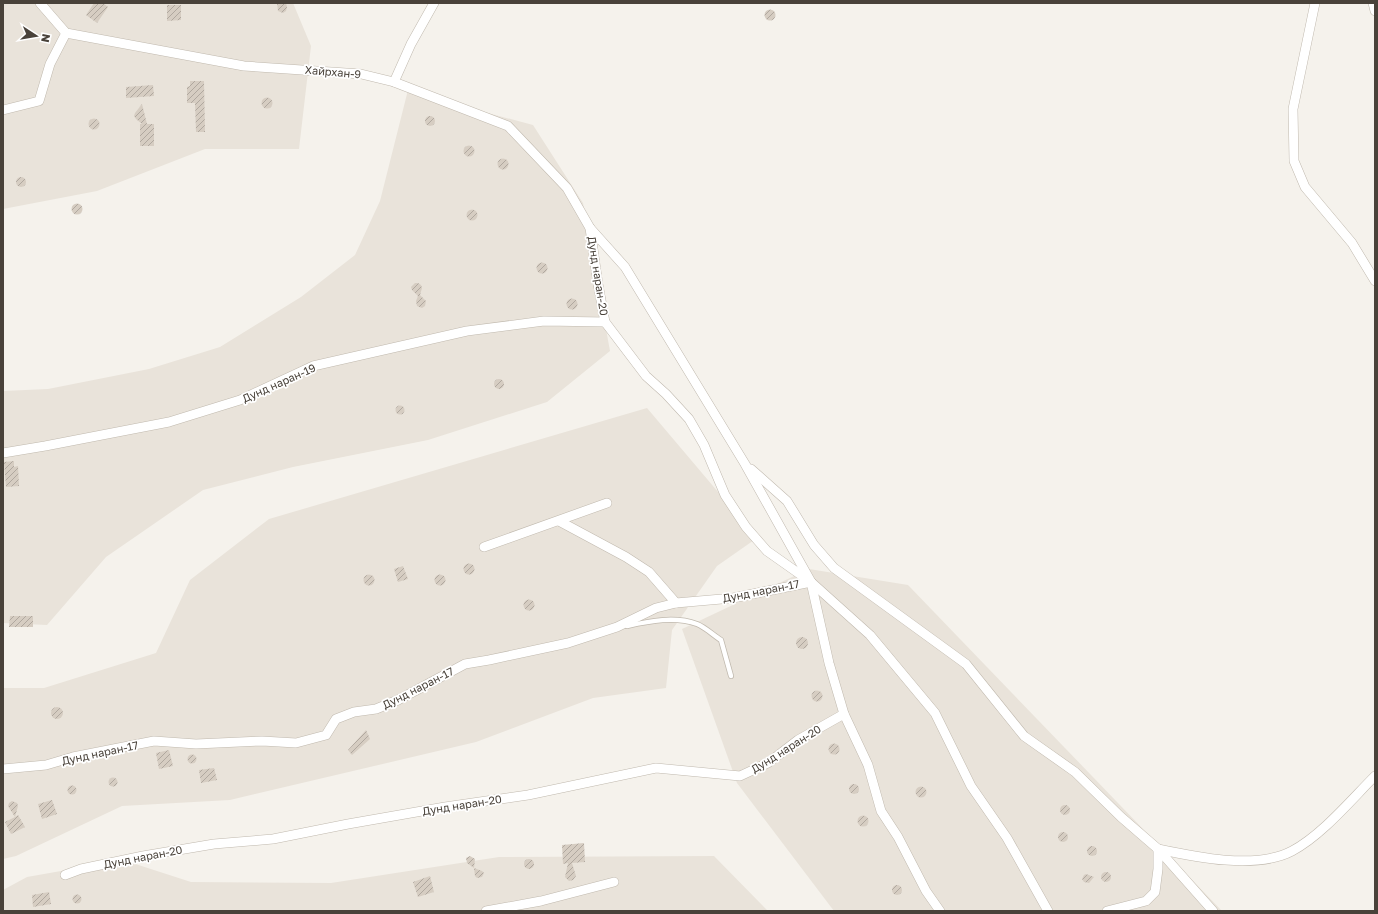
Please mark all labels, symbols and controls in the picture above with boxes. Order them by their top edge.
north arrow [16,16,56,56]
text: N [39,33,53,44]
street label: Хайрхан-9 [304,63,362,80]
street label: Дунд наран-20 [586,235,611,317]
street label: Дунд наран-19 [240,361,317,405]
street label: Дунд наран-17 [721,577,801,604]
street label: Дунд наран-17 [380,664,456,711]
street label: Дунд наран-20 [748,722,823,775]
street label: Дунд наран-17 [60,738,140,767]
street label: Дунд наран-20 [421,792,503,817]
street label: Дунд наран-20 [102,842,184,871]

